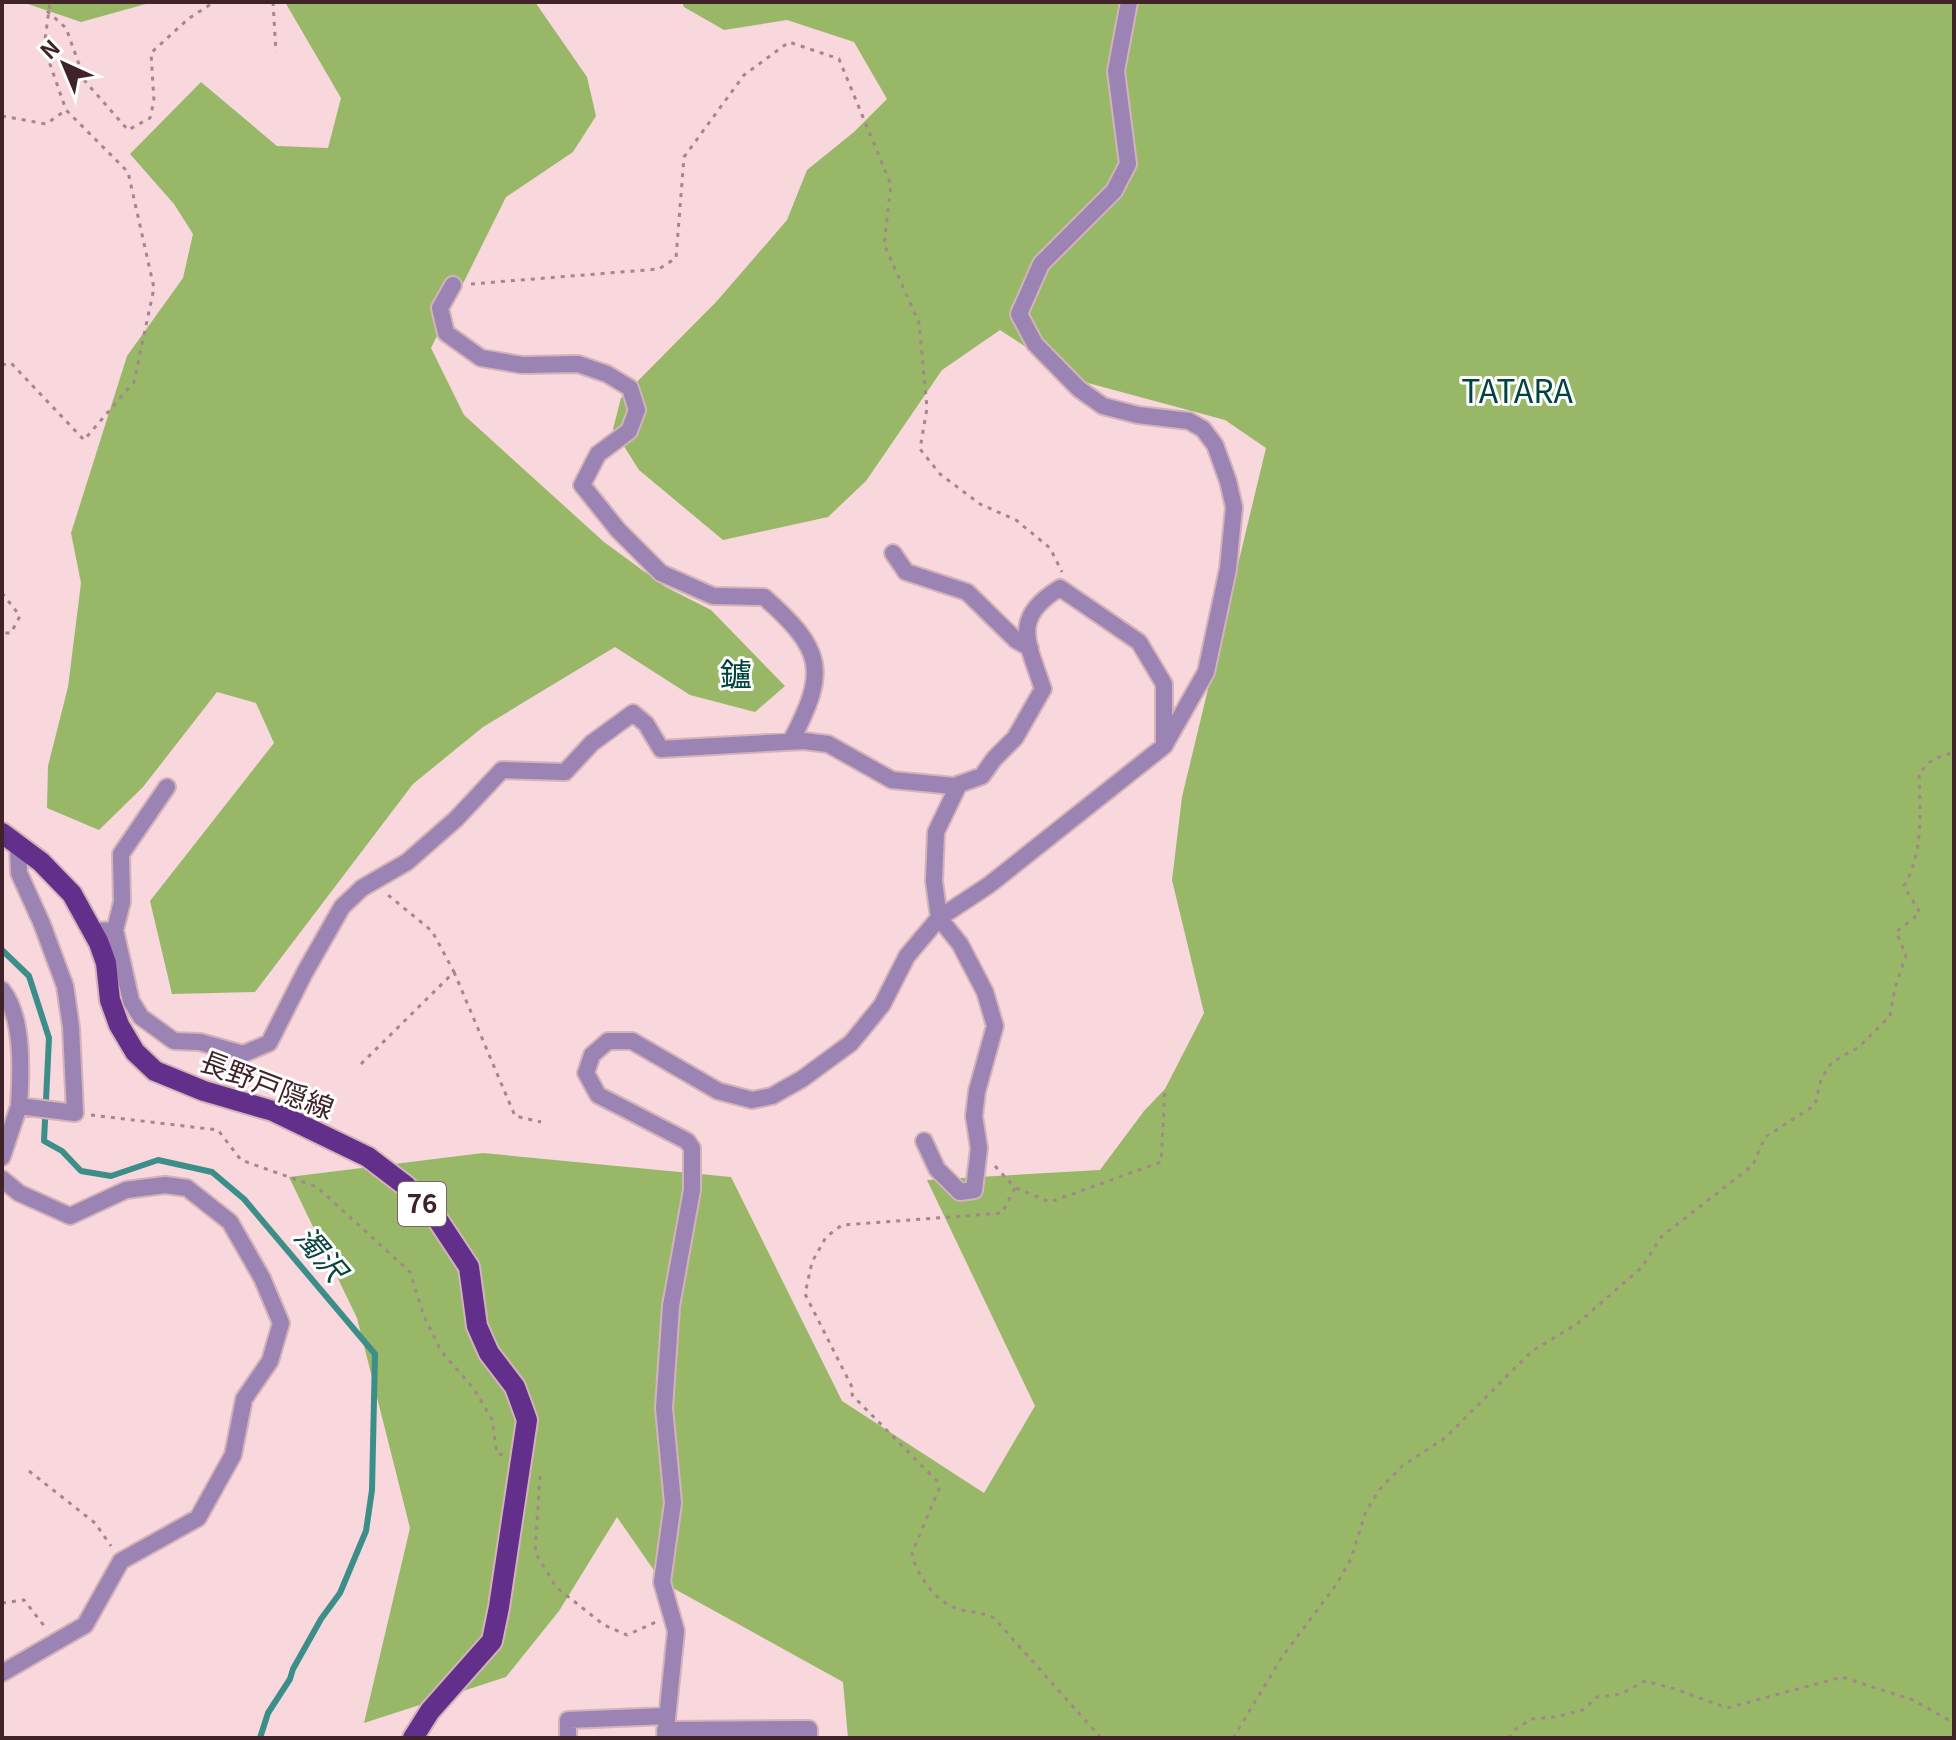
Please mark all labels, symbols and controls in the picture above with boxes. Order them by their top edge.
north arrow [24,24,104,104]
text: N [32,31,66,65]
district label: TATARA [1461,366,1573,412]
district label: 鑪 [720,649,752,695]
street label: 長野戸隠線 [195,1039,340,1127]
road number: 76 [398,1182,446,1226]
water label: 濁沢 [286,1215,361,1292]

